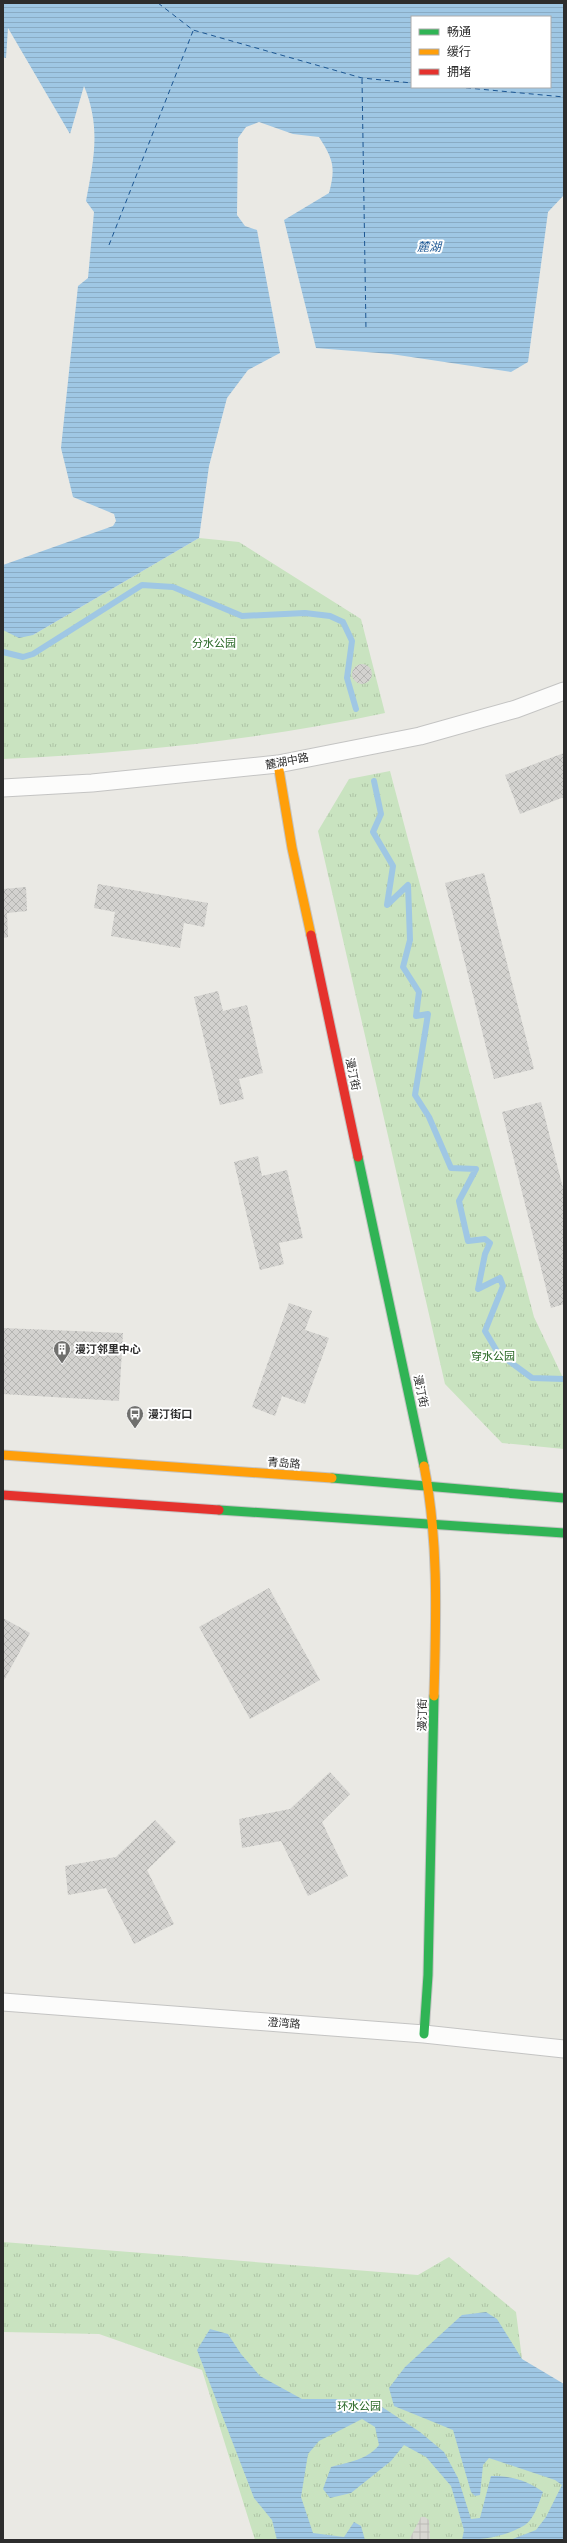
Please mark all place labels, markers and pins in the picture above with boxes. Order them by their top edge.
building icon: 漫汀邻里中心 [52,1339,72,1364]
place label: 漫汀邻里中心 [75,1342,141,1356]
bus stop icon: 漫汀街口 [125,1404,145,1429]
place label: 漫汀街口 [148,1407,192,1421]

